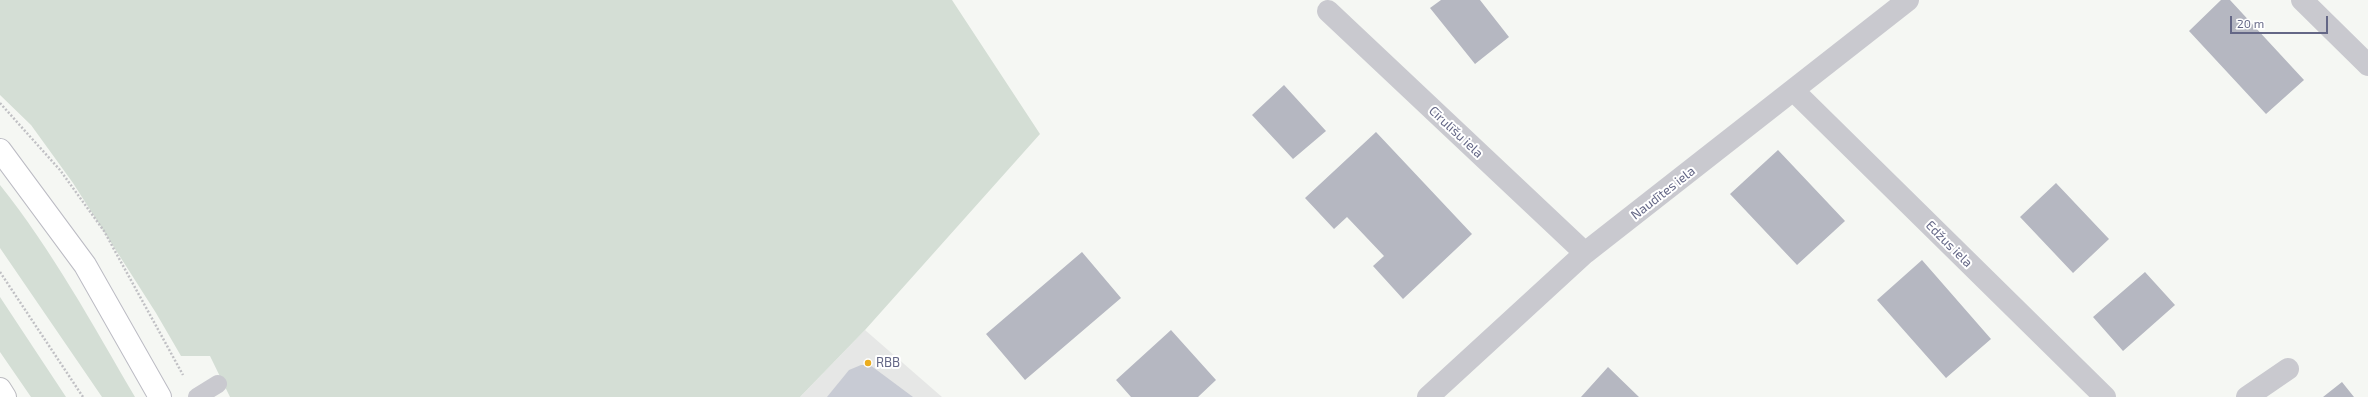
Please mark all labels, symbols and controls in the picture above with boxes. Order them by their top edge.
scale bar [2232,8,2330,34]
text: 20 m [2237,16,2264,30]
street label: Cīrulīšu iela [1426,103,1486,161]
street label: Naudītes iela [1628,163,1698,223]
street label: Edžus iela [1922,217,1976,271]
place label: RBB [876,355,900,371]
marker: RBB [863,358,873,368]

